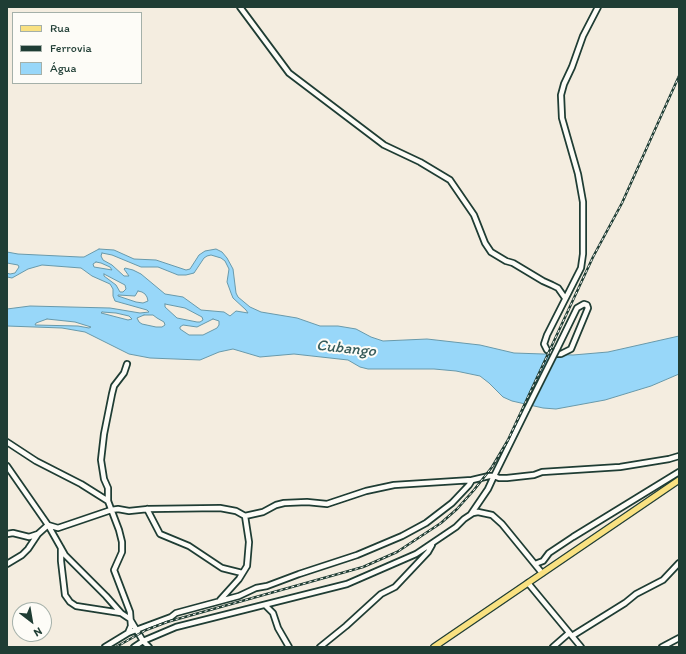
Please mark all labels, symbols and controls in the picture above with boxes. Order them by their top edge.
legend [12,12,142,84]
text: Rua [50,21,70,35]
text: Ferrovia [50,41,92,55]
text: Água [50,61,76,75]
water label: Cubango [315,336,377,362]
north arrow [12,602,52,642]
text: N [31,624,44,639]

